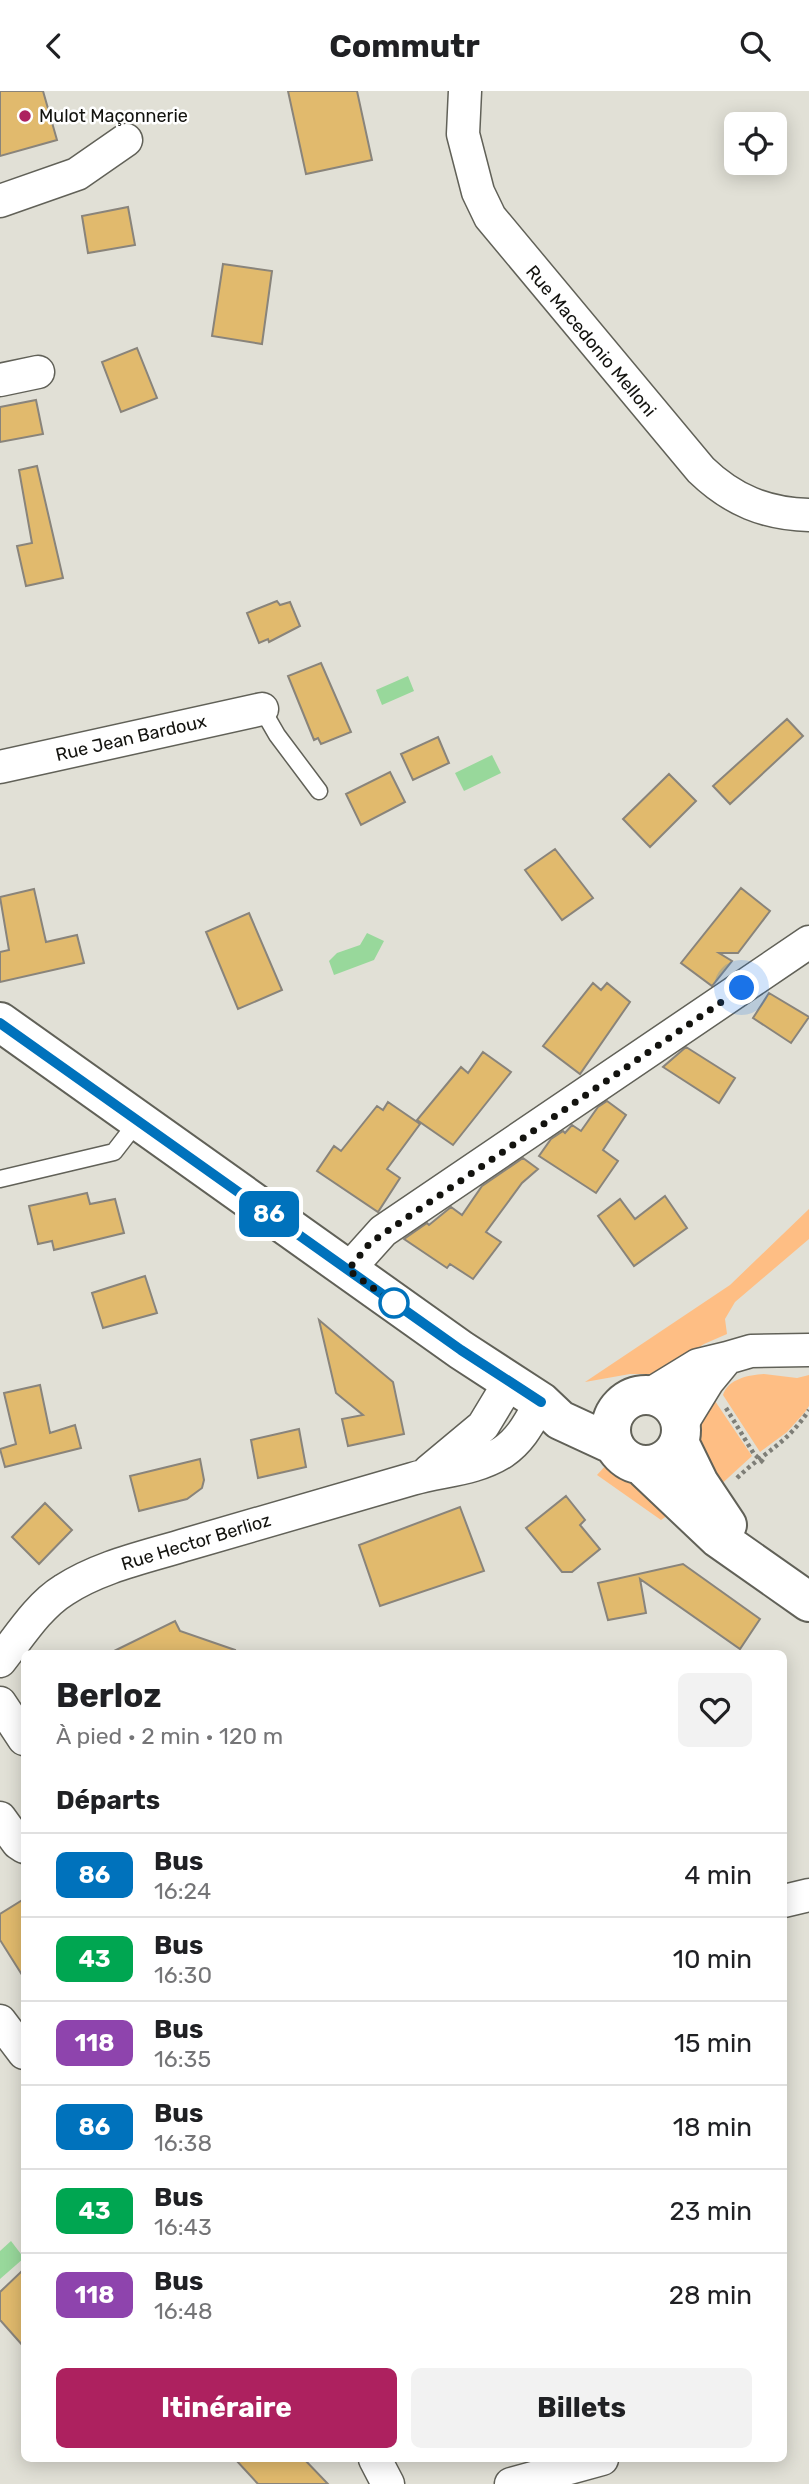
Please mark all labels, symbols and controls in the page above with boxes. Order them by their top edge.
icon: back [35,27,73,65]
text: Commutr [329,27,480,65]
icon: search [736,27,774,65]
place label: Mulot Maçonnerie [39,105,188,127]
marker: Mulot Maçonnerie [17,108,33,124]
map controls [724,112,787,175]
button: locate [724,112,787,175]
street label: Rue Macedonio Melloni [521,261,661,421]
street label: Rue Jean Bardoux [53,710,209,766]
your location [724,970,759,1005]
line badge: 86 [238,1191,300,1237]
text: 86 [253,1200,285,1228]
unlabelled marker [379,1288,409,1318]
street label: Rue Hector Berlioz [119,1509,273,1575]
button: heart [678,1673,752,1747]
text: Berloz [56,1676,162,1715]
text: À pied · 2 min · 120 m [56,1722,283,1750]
text: Départs [56,1785,160,1816]
text: Bus [154,1846,203,1877]
text: 4 min [684,1860,752,1891]
text: 86 [79,1861,110,1889]
text: 16:24 [154,1877,211,1905]
text: Bus [154,1930,203,1961]
text: 10 min [673,1944,752,1975]
text: 43 [78,1945,111,1973]
text: 16:30 [154,1961,212,1989]
text: Bus [154,2014,203,2045]
text: 15 min [674,2028,752,2059]
text: 118 [74,2029,115,2057]
text: 16:35 [154,2045,211,2073]
text: Bus [154,2098,203,2129]
text: 18 min [673,2112,752,2143]
text: 86 [79,2113,110,2141]
text: 16:38 [154,2129,212,2157]
text: Bus [154,2182,203,2213]
text: 23 min [670,2196,752,2227]
text: 43 [78,2197,111,2225]
text: 16:43 [154,2213,212,2241]
text: Bus [154,2266,203,2297]
text: 28 min [669,2280,752,2311]
text: 118 [74,2281,115,2309]
text: 16:48 [154,2297,213,2325]
button: Itinéraire [56,2368,397,2448]
button: Billets [411,2368,752,2448]

